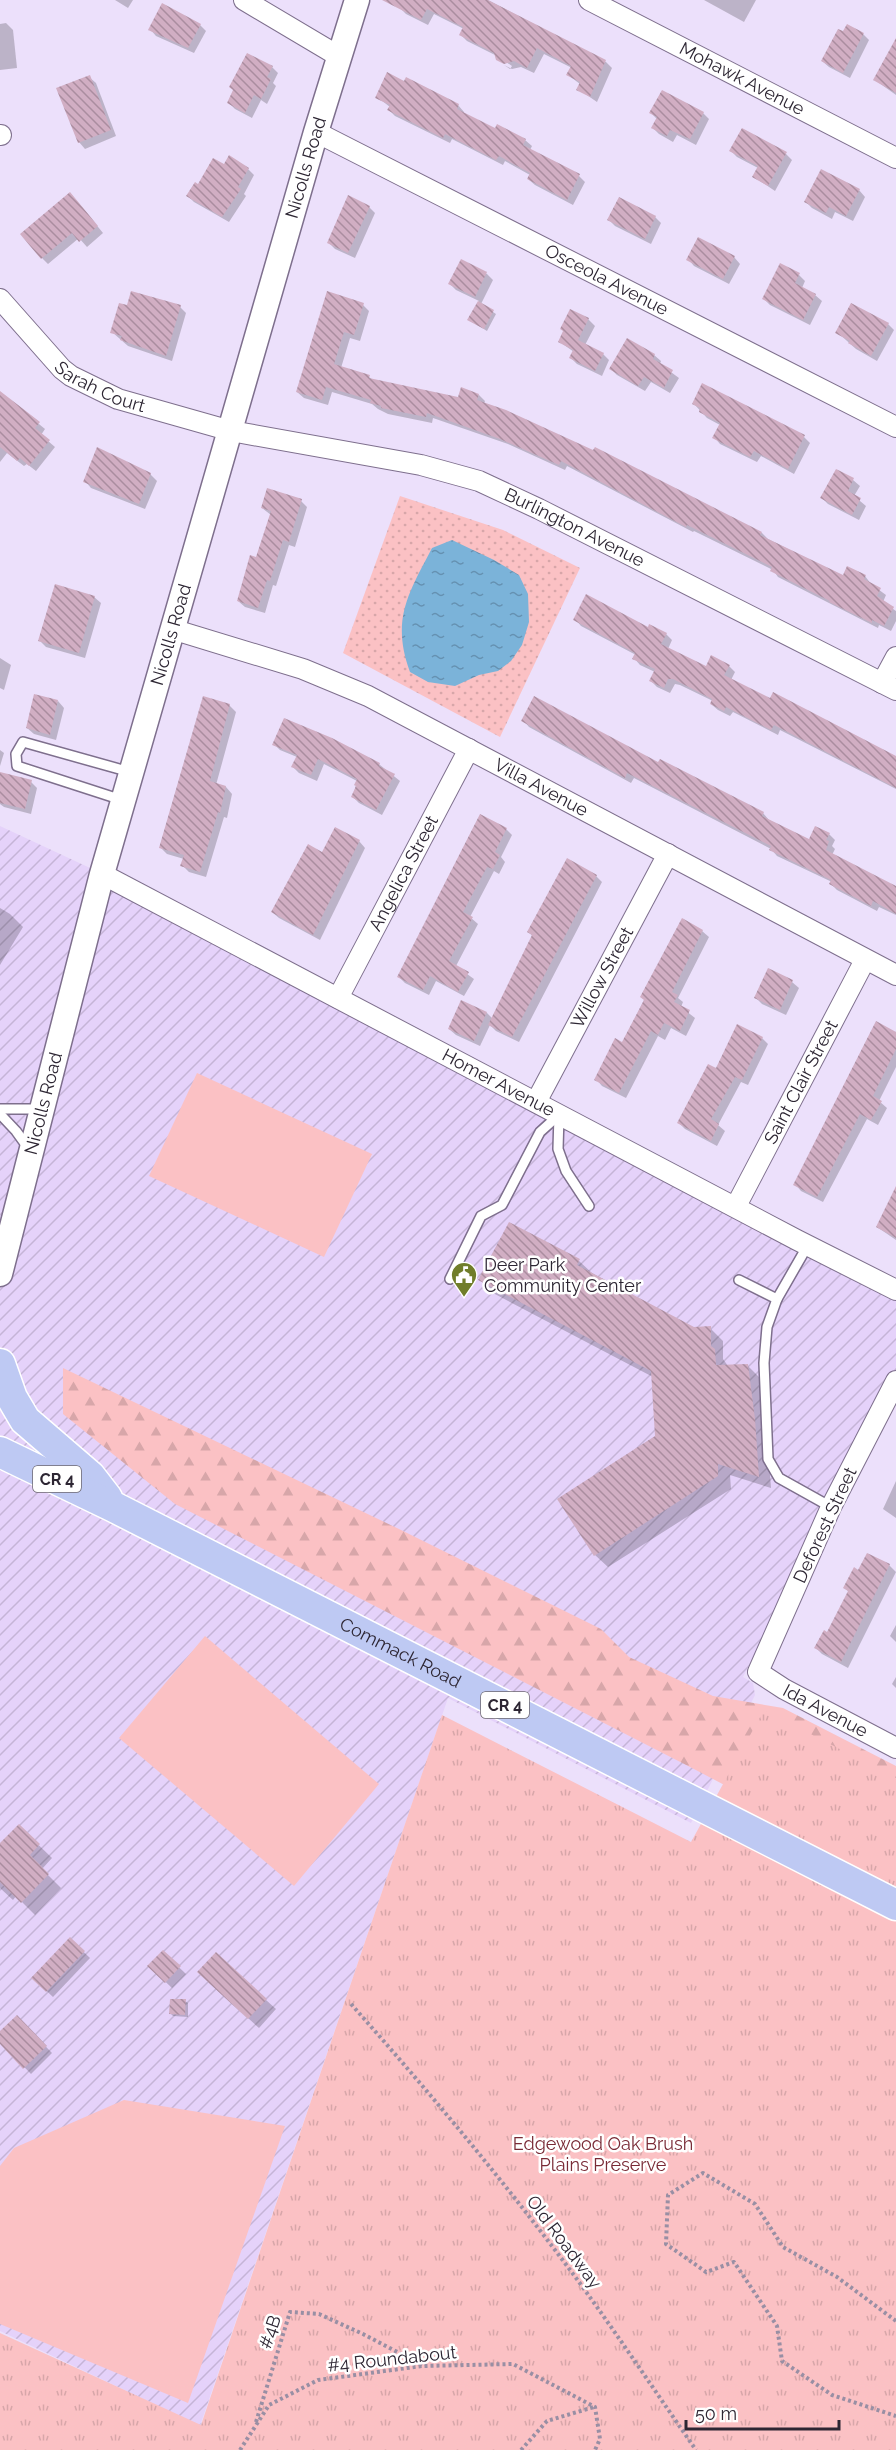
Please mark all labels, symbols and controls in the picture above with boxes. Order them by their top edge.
street label: Mohawk Avenue [676,37,809,119]
street label: Nicolls Road [281,114,330,221]
street label: Osceola Avenue [542,239,672,320]
street label: Sarah Court [50,357,148,416]
street label: Burlington Avenue [501,483,649,571]
street label: Nicolls Road [146,581,195,688]
street label: Villa Avenue [491,754,592,821]
street label: Angelica Street [364,812,442,934]
street label: Willow Street [566,923,637,1032]
street label: Saint Clair Street [759,1016,842,1147]
street label: Homer Avenue [439,1044,559,1121]
street label: Nicolls Road [20,1050,66,1157]
place label: Deer Park Community Center [484,1254,642,1296]
public building icon: Deer Park Community Center [449,1260,479,1298]
street label: Deforest Street [789,1463,861,1586]
road number: CR 4 [33,1466,81,1492]
street label: Commack Road [337,1613,465,1692]
street label: Ida Avenue [780,1679,872,1741]
road number: CR 4 [481,1692,529,1718]
park label: Edgewood Oak Brush Plains Preserve [513,2133,693,2175]
street label: Old Roadway [523,2191,606,2293]
street label: #4B [254,2312,285,2351]
street label: #4 Roundabout [327,2341,457,2376]
scale bar [686,2393,839,2431]
text: 50 m [695,2403,737,2424]

